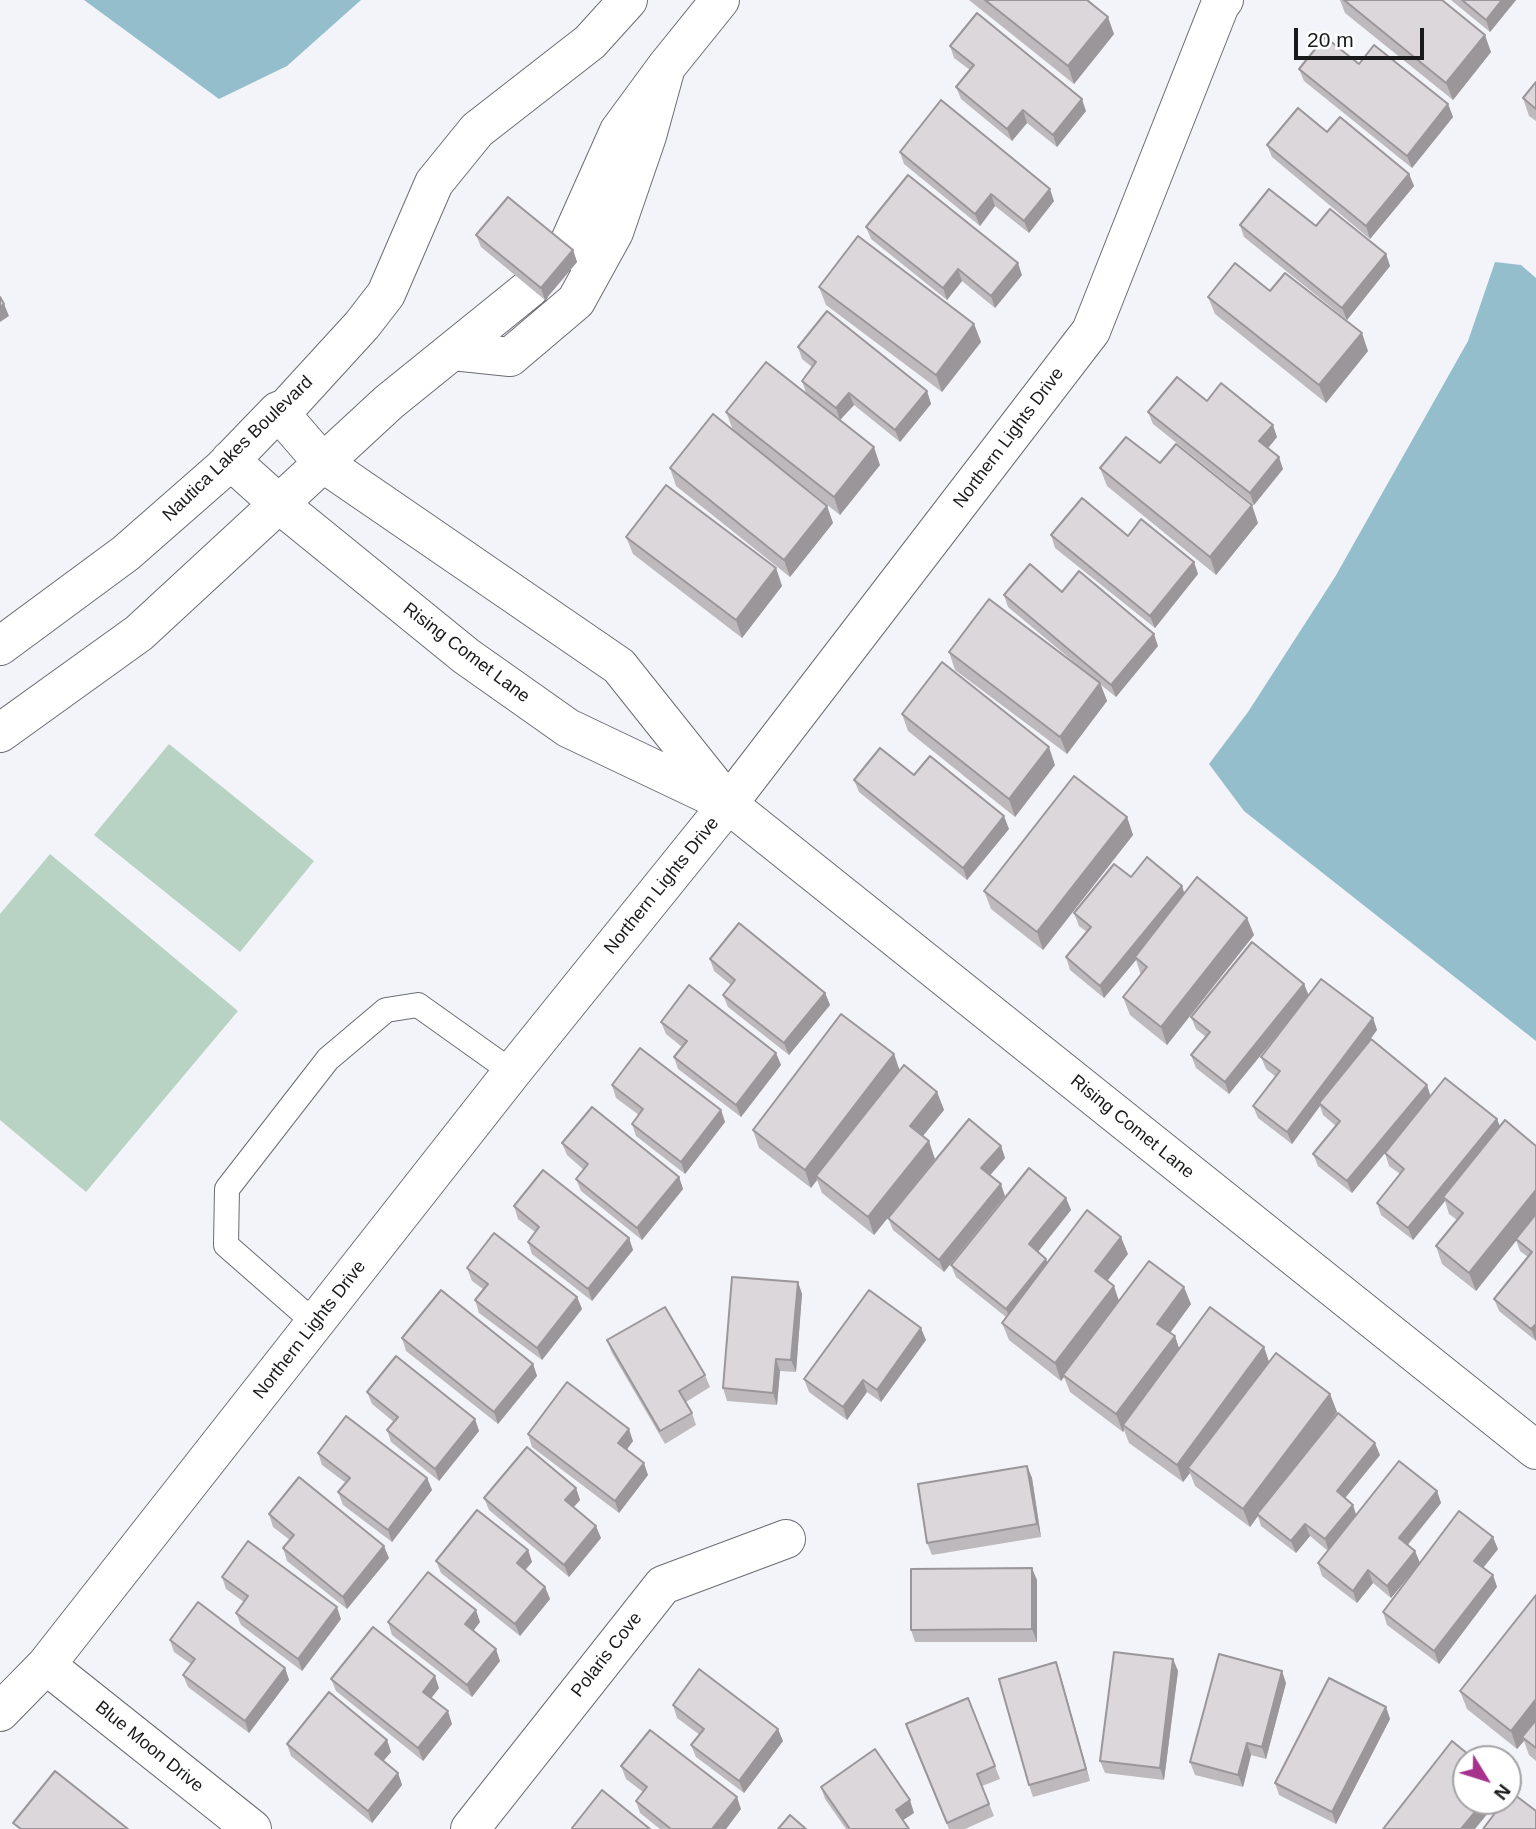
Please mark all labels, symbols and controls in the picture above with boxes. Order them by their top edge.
scale bar [1298,14,1428,58]
text: 20 m [1307,28,1354,51]
street label: Northern Lights Drive [949,364,1069,512]
street label: Nautica Lakes Boulevard [159,372,317,526]
street label: Rising Comet Lane [398,598,534,708]
street label: Northern Lights Drive [600,813,724,959]
street label: Rising Comet Lane [1066,1070,1198,1184]
street label: Northern Lights Drive [249,1256,371,1404]
street label: Polaris Cove [567,1608,647,1702]
street label: Blue Moon Drive [91,1697,207,1797]
north arrow [1452,1745,1522,1815]
text: N [1490,1780,1515,1804]

